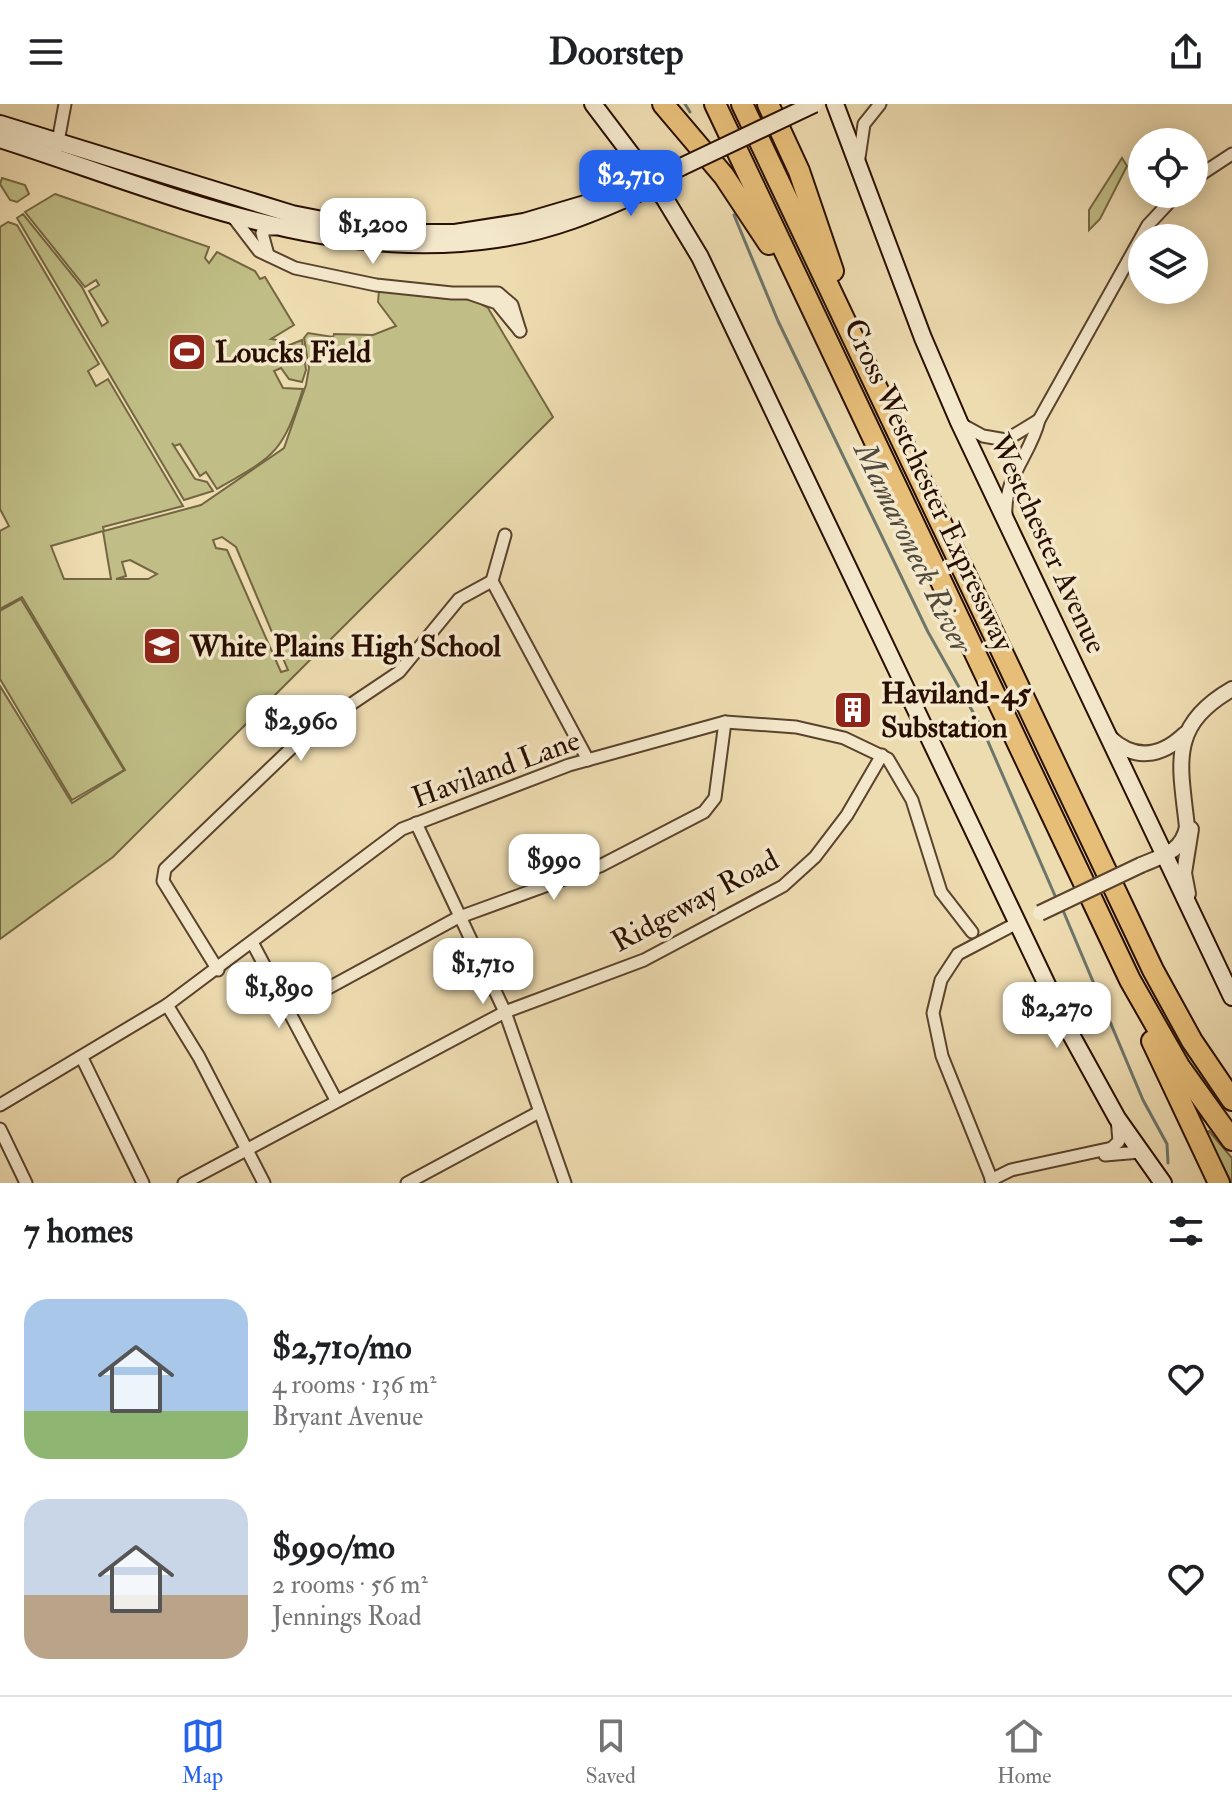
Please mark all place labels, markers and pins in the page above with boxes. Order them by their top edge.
pin: $2,710 [566,150,696,218]
pin: $1,200 [308,198,438,266]
sports icon: Loucks Field [166,331,208,373]
place label: Loucks Field [215,334,371,371]
school or university icon: White Plains High School [141,625,183,667]
place label: White Plains High School [189,628,501,665]
place label: Haviland-45 Substation [881,675,1031,746]
building icon: Haviland-45 Substation [832,689,874,731]
pin: $2,960 [236,695,366,763]
pin: $990 [507,834,601,902]
pin: $1,710 [418,938,548,1006]
pin: $1,890 [214,962,344,1030]
pin: $2,270 [992,982,1122,1050]

